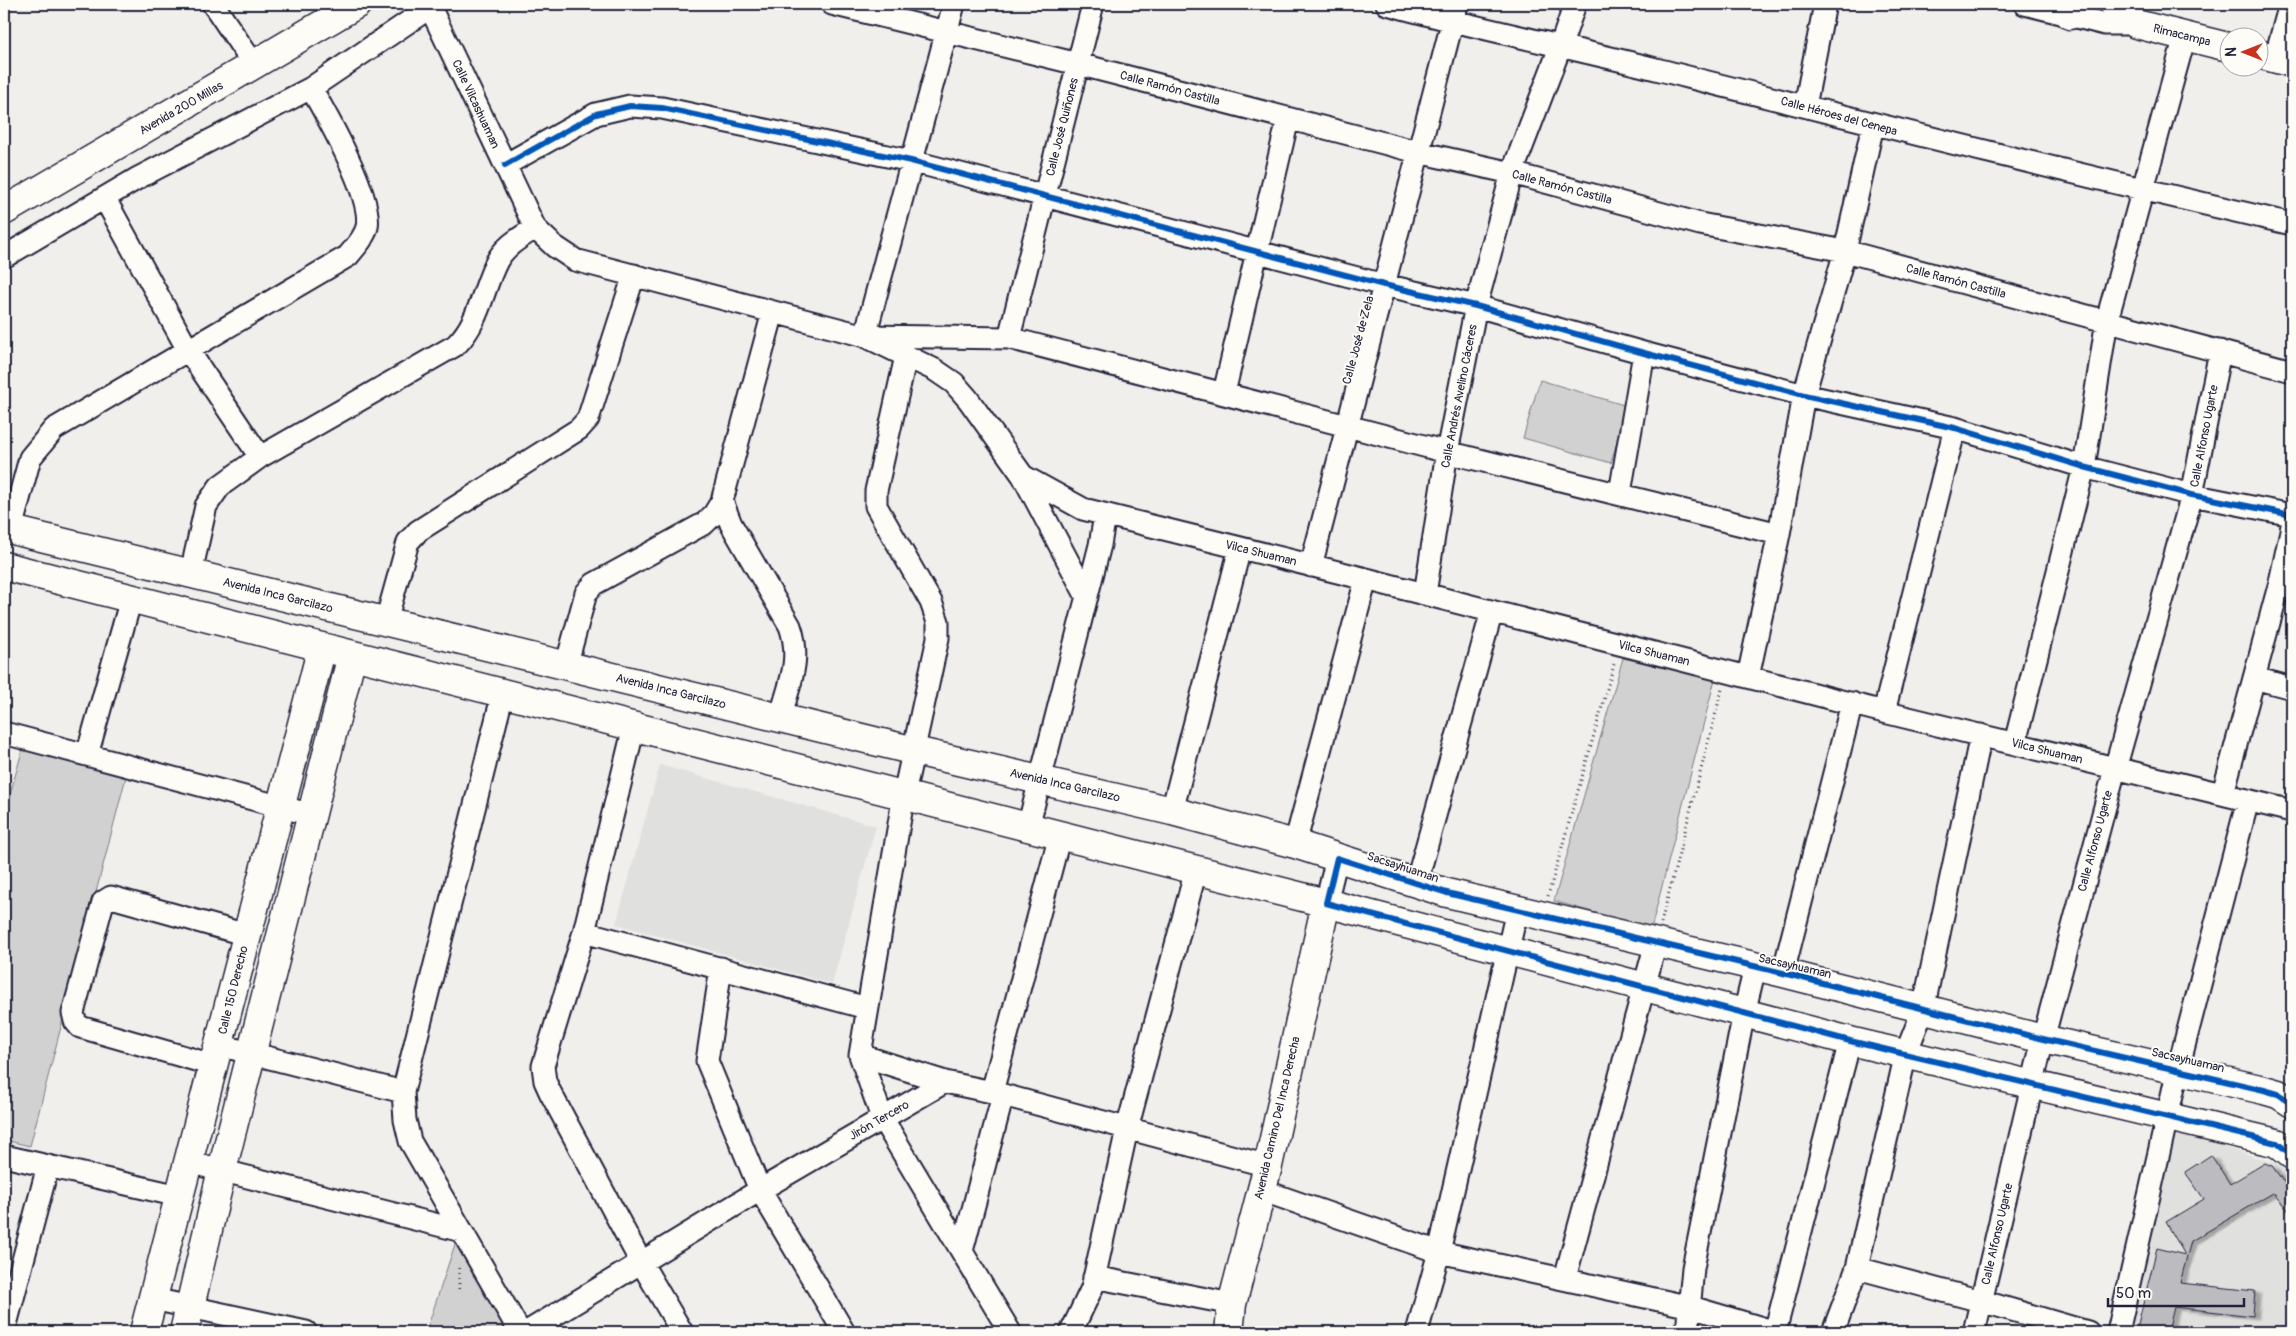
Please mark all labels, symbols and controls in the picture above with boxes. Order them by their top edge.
street label: Rimacampa [2152,21,2213,50]
north arrow [2218,28,2268,78]
text: N [2223,47,2240,57]
street label: Calle Vilcashuaman [448,57,503,151]
street label: Calle Ramón Castilla [1118,68,1222,109]
street label: Calle José Quiñones [1043,76,1082,178]
street label: Avenida 200 Millas [137,78,226,138]
street label: Calle Héroes del Cenepa [1779,94,1899,139]
street label: Calle Ramón Castilla [1510,167,1614,208]
street label: Calle Ramón Castilla [1904,261,2008,302]
street label: Calle José de Zela [1339,294,1378,386]
street label: Calle Andrés Avelino Cáceres [1438,322,1481,469]
street label: Calle Alfonso Ugarte [2187,384,2222,489]
street label: Vilca Shuaman [1223,537,1298,570]
street label: Avenida Inca Garcilazo [221,575,335,617]
street label: Vilca Shuaman [1616,637,1691,670]
street label: Avenida Inca Garcilazo [614,671,728,713]
street label: Vilca Shuaman [2009,735,2084,768]
street label: Avenida Inca Garcilazo [1008,765,1122,806]
street label: Calle Alfonso Ugarte [2075,789,2116,893]
street label: Sacsayhuaman [1365,849,1441,886]
street label: Calle 150 Derecho [215,944,252,1036]
street label: Sacsayhuaman [1757,951,1833,982]
street label: Avenida Camino Del Inca Derecha [1251,1035,1304,1201]
street label: Sacsayhuaman [2150,1045,2226,1076]
street label: Jirón Tercero [847,1097,912,1144]
street label: Calle Alfonso Ugarte [1978,1182,2016,1286]
scale bar [2108,1276,2245,1308]
text: 50 m [2116,1284,2151,1303]

